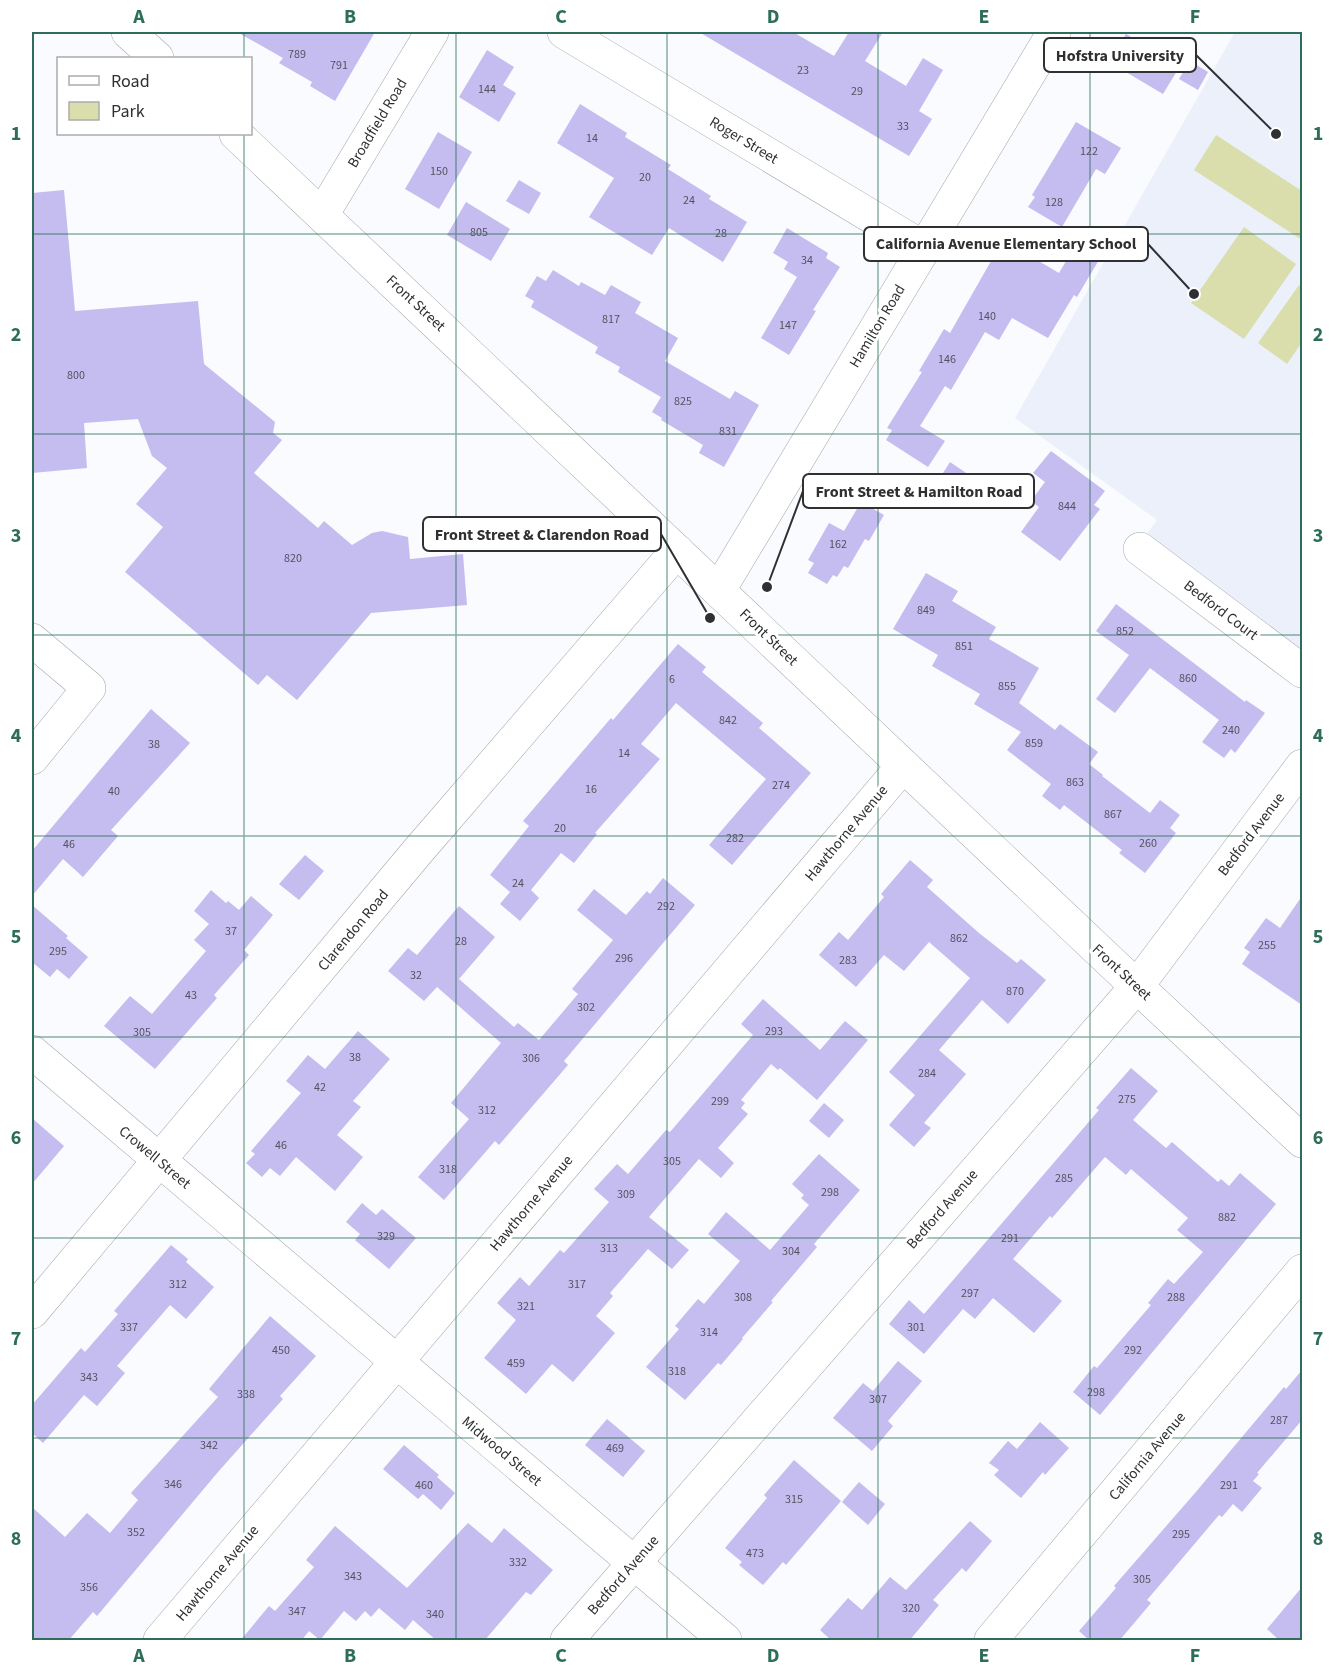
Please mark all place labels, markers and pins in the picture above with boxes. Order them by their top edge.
callout: Hofstra University [1044,38,1196,72]
callout: California Avenue Elementary School [864,227,1148,261]
callout: Front Street & Hamilton Road [803,474,1034,508]
callout: Front Street & Clarendon Road [423,517,661,551]

